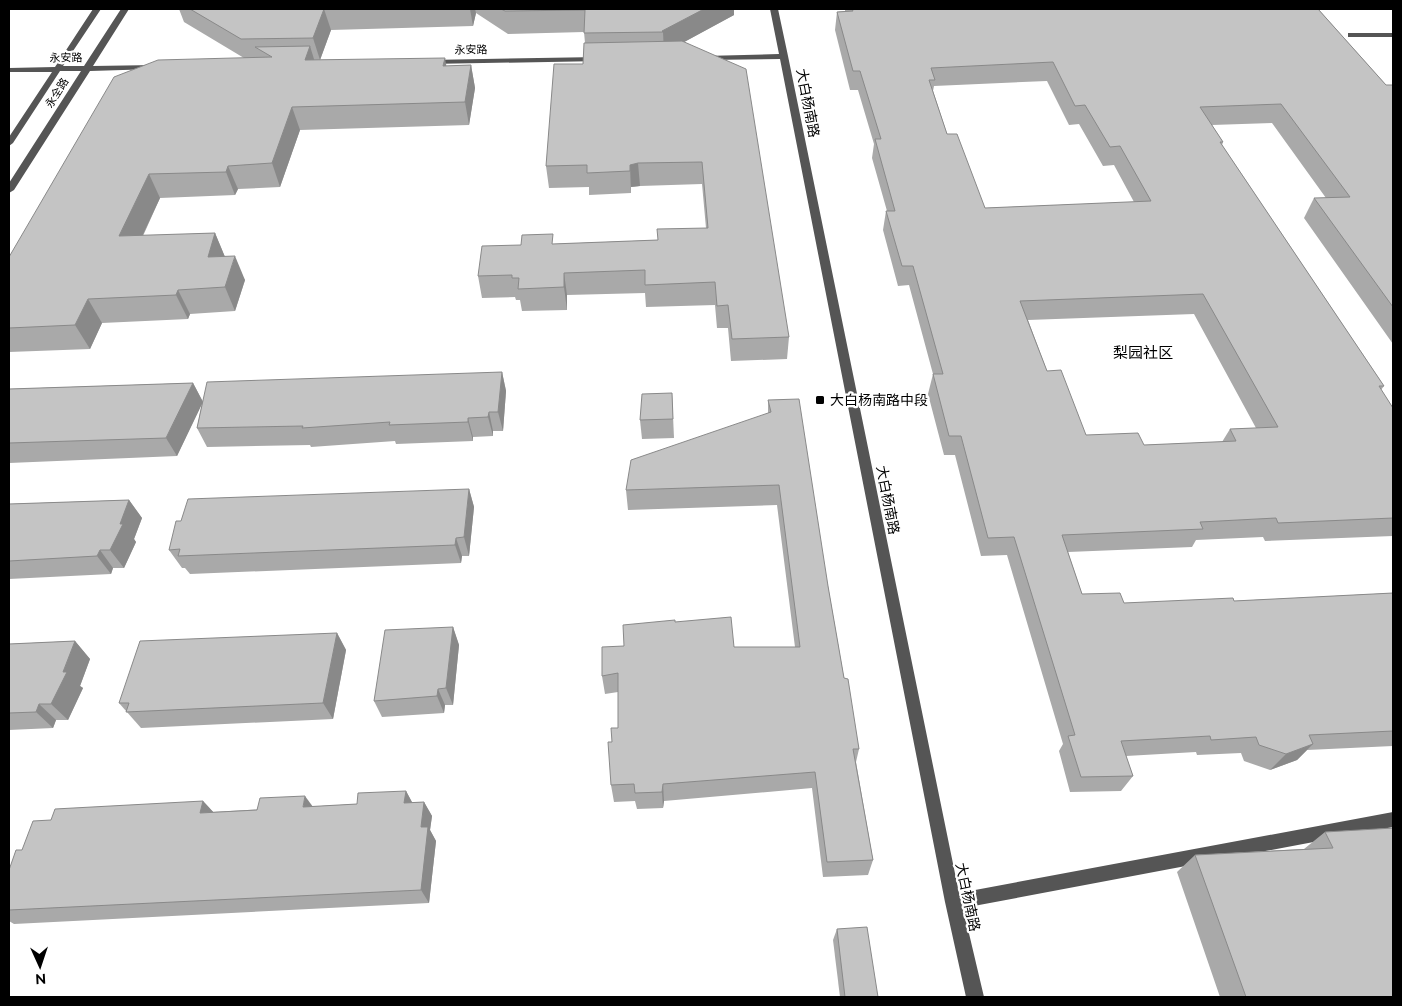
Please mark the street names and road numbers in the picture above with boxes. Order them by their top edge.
street label: 永安路 [454,43,488,57]
street label: 永安路 [49,51,83,65]
street label: 大白杨南路 [793,67,823,139]
street label: 永全路 [43,76,71,110]
street label: 大白杨南路 [873,464,903,536]
street label: 大白杨南路 [953,861,983,933]

